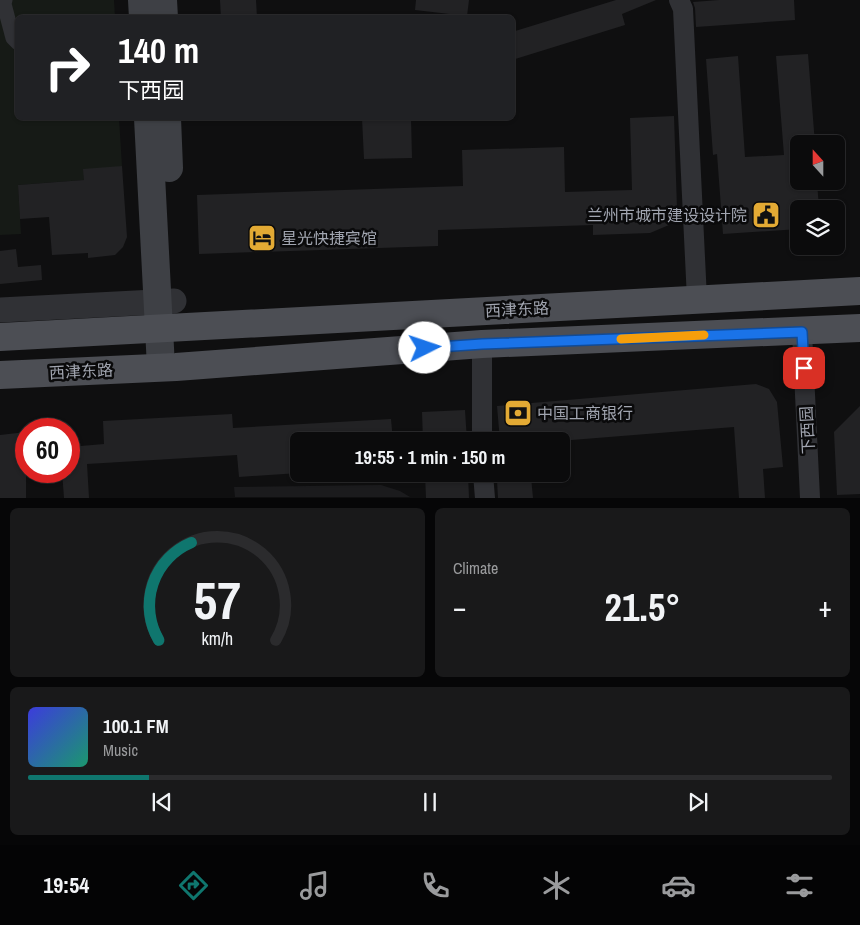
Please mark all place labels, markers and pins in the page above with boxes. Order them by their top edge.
public building icon: 兰州市城市建设设计院 [751,200,781,230]
place label: 兰州市城市建设设计院 [587,204,747,226]
hotel icon: 星光快捷宾馆 [247,223,277,253]
place label: 星光快捷宾馆 [281,227,377,249]
pin [783,347,825,389]
bank icon: 中国工商银行 [503,398,533,428]
place label: 中国工商银行 [537,402,633,424]

